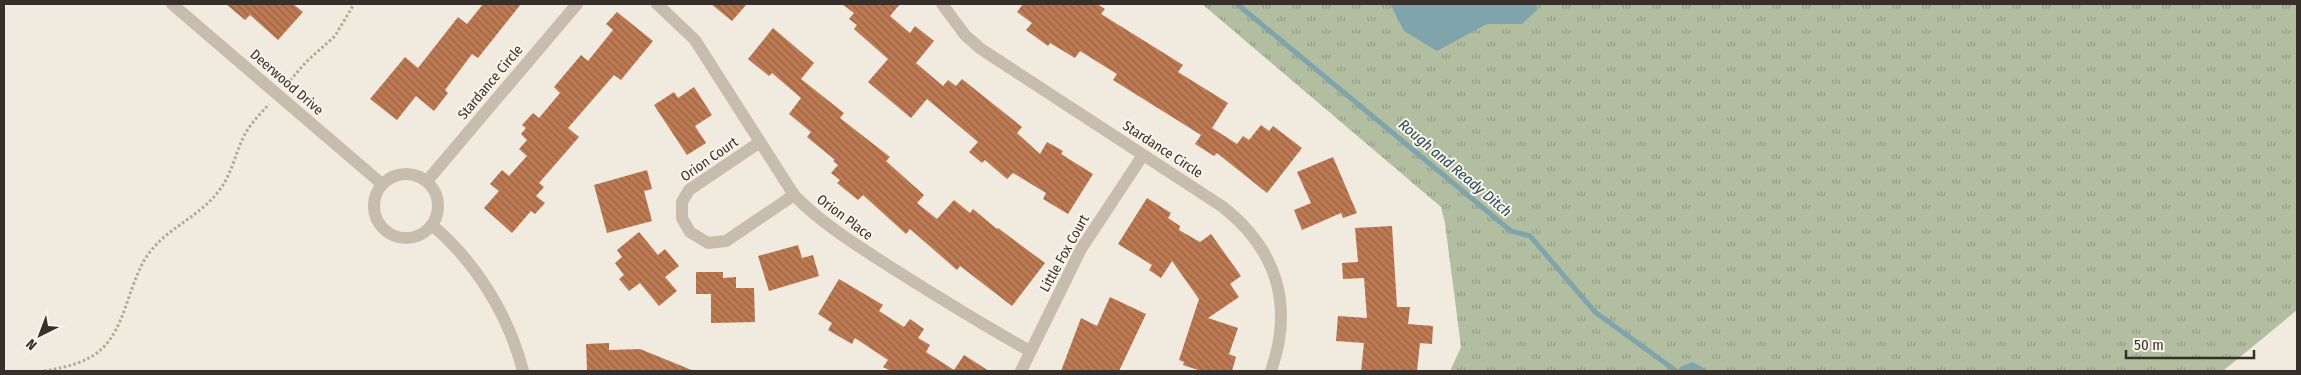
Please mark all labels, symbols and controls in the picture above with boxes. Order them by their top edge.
street label: Stardance Circle [454,42,527,123]
street label: Deerwood Drive [247,46,327,119]
water label: Rough and Ready Ditch [1395,115,1515,221]
street label: Stardance Circle [1119,117,1206,182]
street label: Orion Court [677,133,742,185]
street label: Orion Place [813,191,876,244]
street label: Little Fox Court [1036,211,1093,295]
north arrow [15,310,65,360]
scale bar [2126,328,2254,360]
text: N [23,335,40,353]
text: 50 m [2134,336,2164,354]

